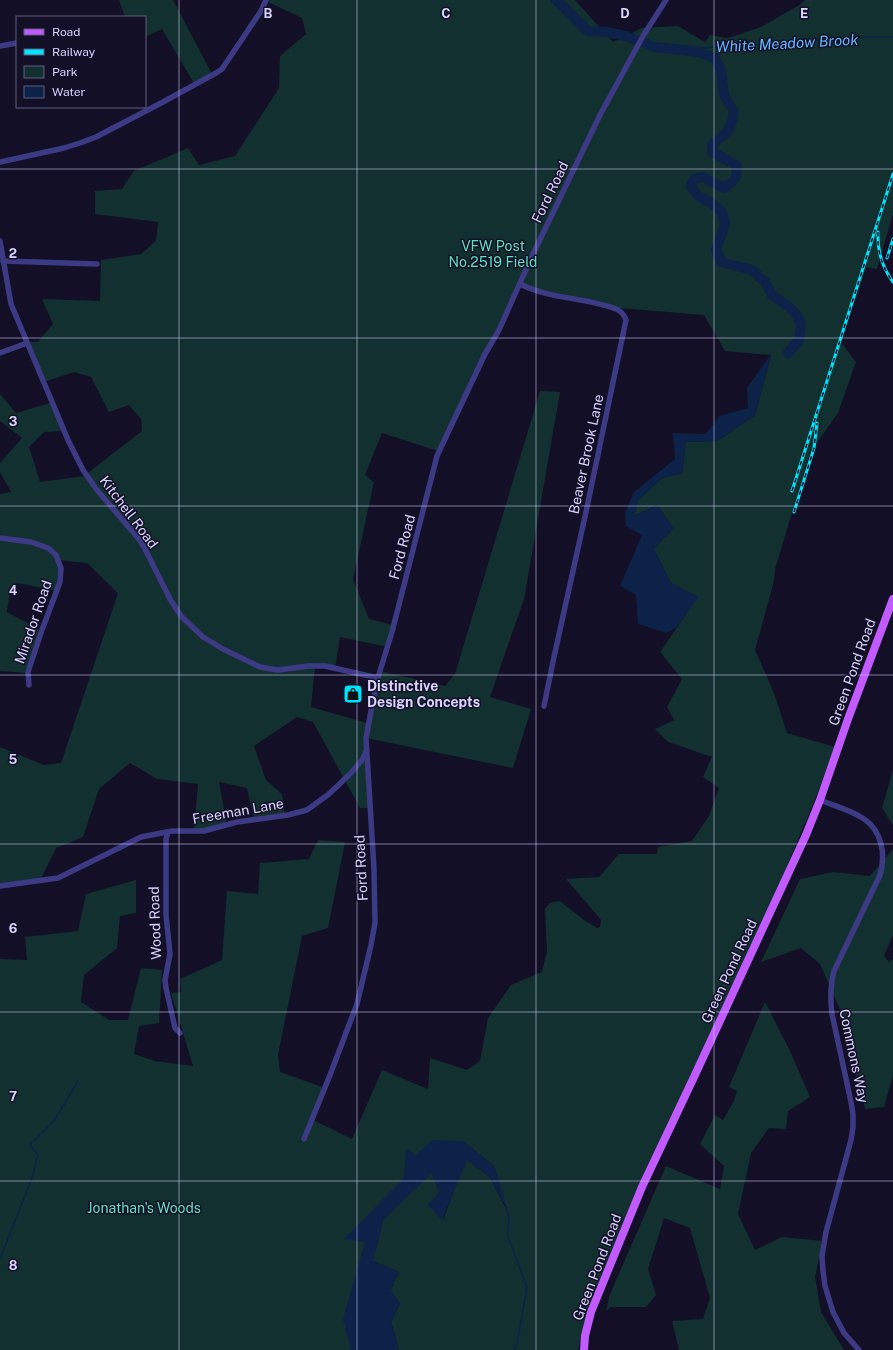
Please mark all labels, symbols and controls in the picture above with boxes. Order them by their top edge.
text: B [264,6,273,21]
text: C [441,6,451,21]
text: D [620,6,630,21]
text: E [800,6,808,21]
legend [16,16,146,108]
text: Road [52,25,80,39]
water label: White Meadow Brook [715,31,860,55]
text: Railway [52,45,96,59]
text: Park [52,65,78,79]
text: Water [52,85,86,99]
street label: Ford Road [528,159,572,225]
park label: VFW Post No.2519 Field [449,238,537,270]
text: 2 [9,246,17,261]
street label: Beaver Brook Lane [565,393,607,515]
text: 3 [9,414,18,429]
street label: Kitchell Road [97,473,161,551]
street label: Ford Road [386,513,418,581]
street label: Mirador Road [11,578,55,666]
text: 4 [9,583,18,598]
street label: Green Pond Road [825,616,879,728]
place label: Distinctive Design Concepts [367,678,480,710]
shop icon: Distinctive Design Concepts [342,683,364,705]
text: 5 [9,752,18,767]
street label: Freeman Lane [191,795,285,827]
street label: Ford Road [351,834,371,902]
street label: Wood Road [146,886,164,960]
street label: Green Pond Road [698,917,760,1025]
text: 6 [9,921,18,936]
street label: Commons Way [836,1008,872,1105]
text: 7 [9,1089,17,1104]
park label: Jonathan's Woods [87,1200,201,1216]
street label: Green Pond Road [569,1212,625,1322]
text: 8 [9,1258,18,1273]

